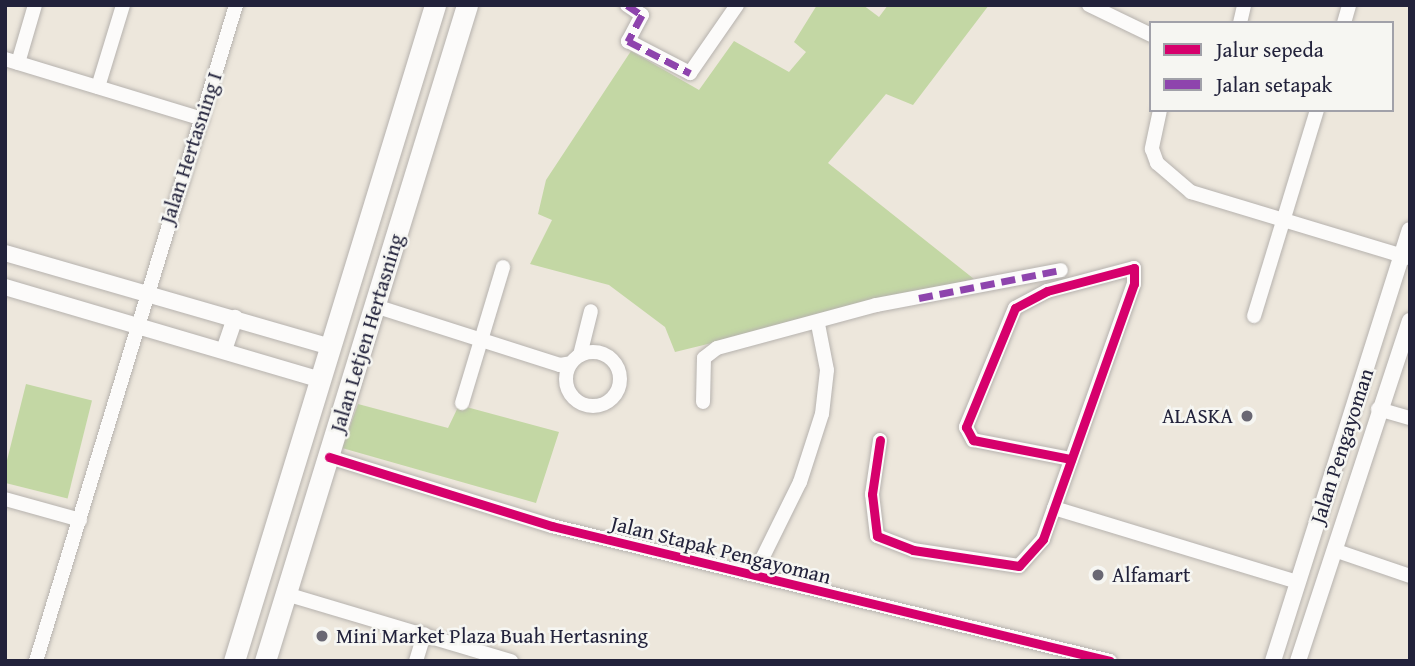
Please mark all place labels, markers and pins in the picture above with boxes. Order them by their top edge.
place label: ALASKA [1162,403,1233,429]
marker: ALASKA [1239,408,1255,424]
place label: Alfamart [1112,562,1190,588]
marker: Alfamart [1090,567,1106,583]
place label: Mini Market Plaza Buah Hertasning [336,623,648,649]
marker: Mini Market Plaza Buah Hertasning [314,628,330,644]

